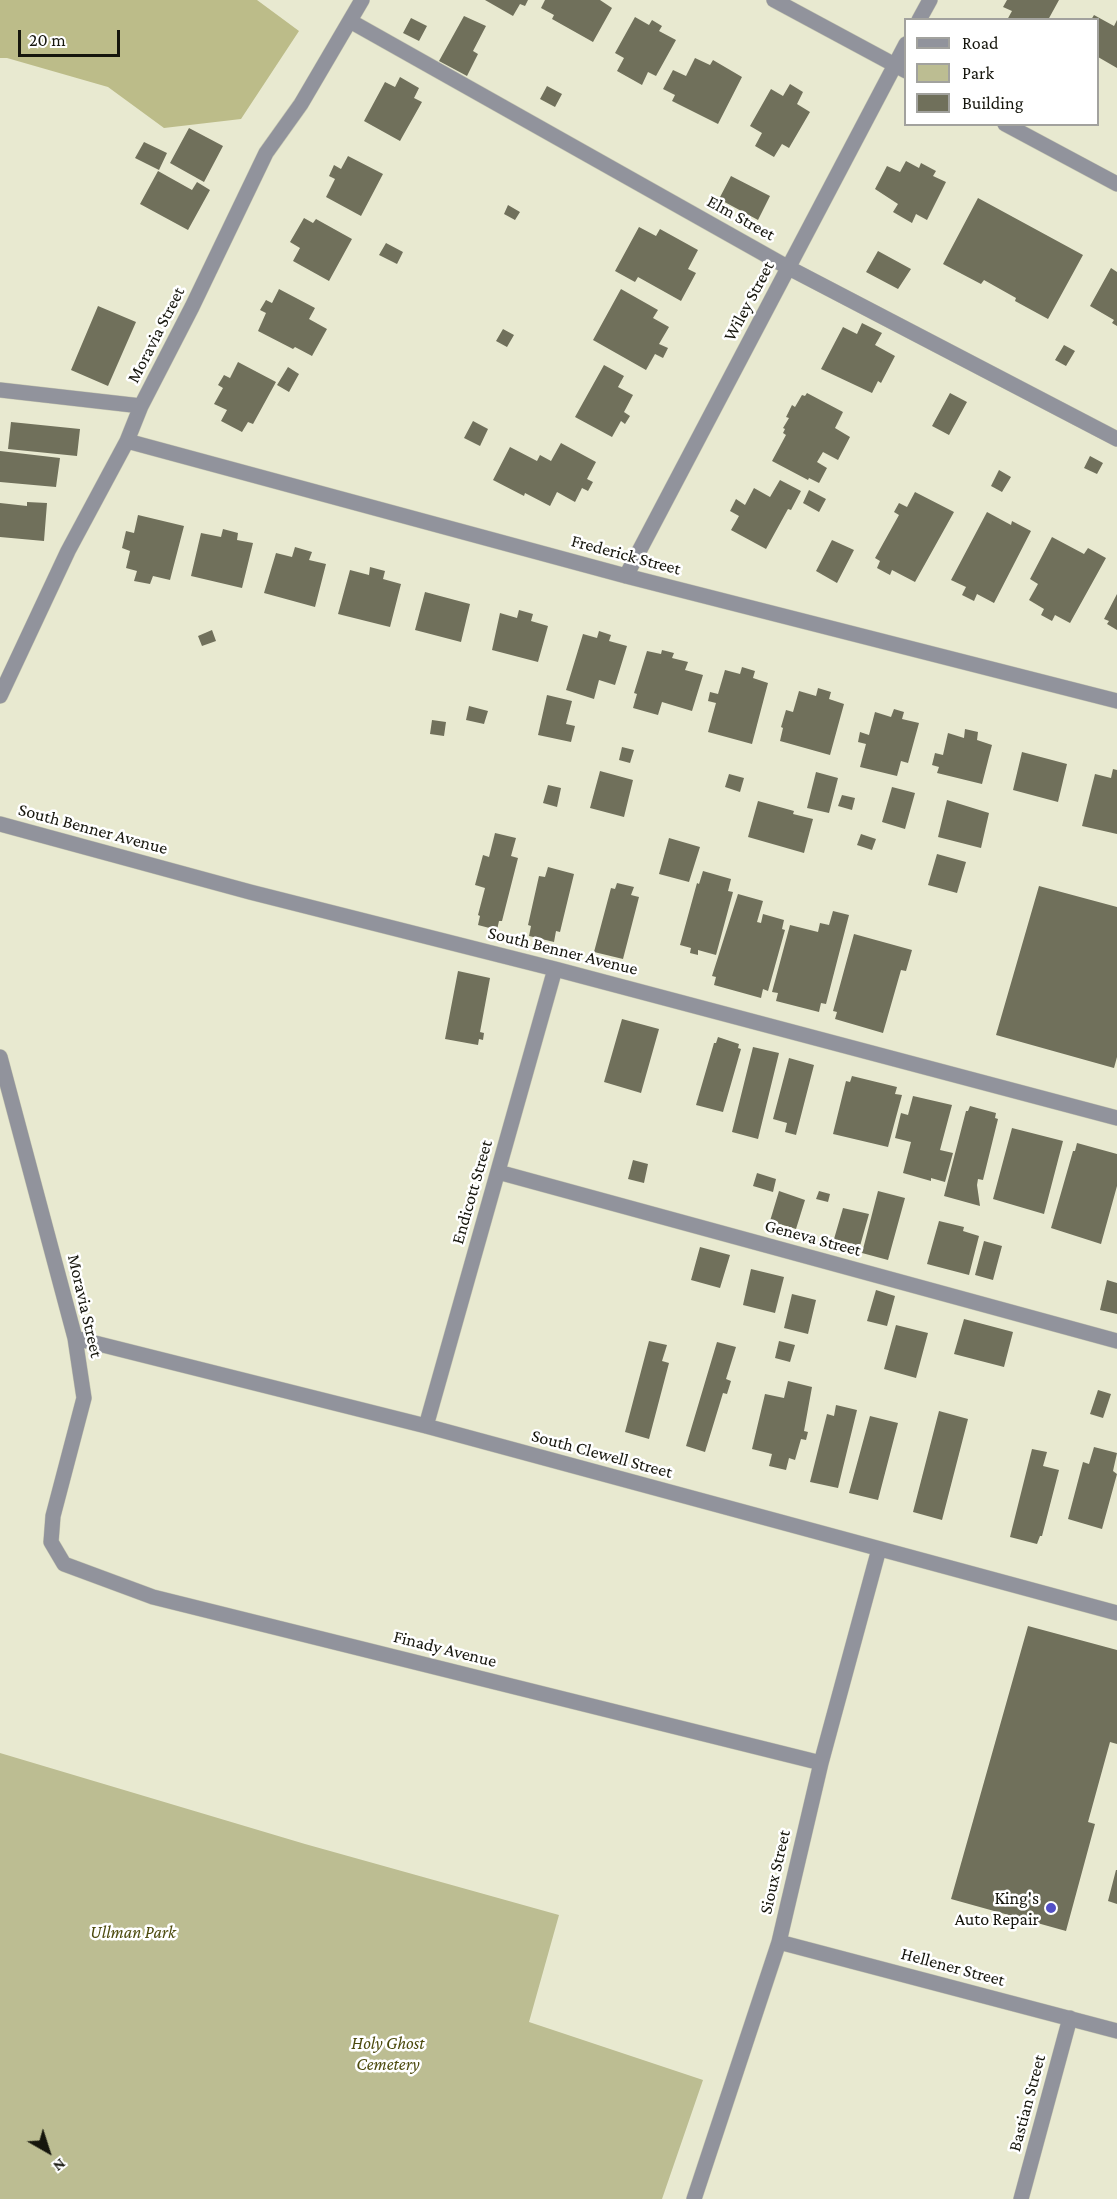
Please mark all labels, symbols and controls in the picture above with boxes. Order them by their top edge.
scale bar [21,18,123,56]
legend [904,18,1099,126]
text: 20 m [29,30,66,50]
text: Road [962,33,999,53]
text: Park [962,63,994,83]
text: Building [962,93,1023,113]
street label: Elm Street [703,190,779,246]
street label: Wiley Street [719,257,779,345]
street label: Moravia Street [123,283,189,387]
street label: Frederick Street [569,530,683,580]
street label: South Benner Avenue [16,799,170,859]
street label: South Benner Avenue [486,922,640,980]
street label: Endicott Street [447,1137,497,1247]
street label: Geneva Street [762,1215,864,1261]
street label: Moravia Street [63,1252,107,1360]
street label: South Clewell Street [529,1425,675,1483]
street label: Finady Avenue [391,1626,499,1672]
street label: Sioux Street [755,1828,795,1916]
place label: King's Auto Repair [955,1887,1039,1930]
marker: King's Auto Repair [1044,1901,1058,1915]
park label: Ullman Park [90,1921,176,1943]
street label: Hellener Street [899,1943,1007,1991]
park label: Holy Ghost Cemetery [351,2032,425,2074]
street label: Bastian Street [1004,2052,1050,2154]
north arrow [18,2121,78,2181]
text: N [50,2155,69,2175]

